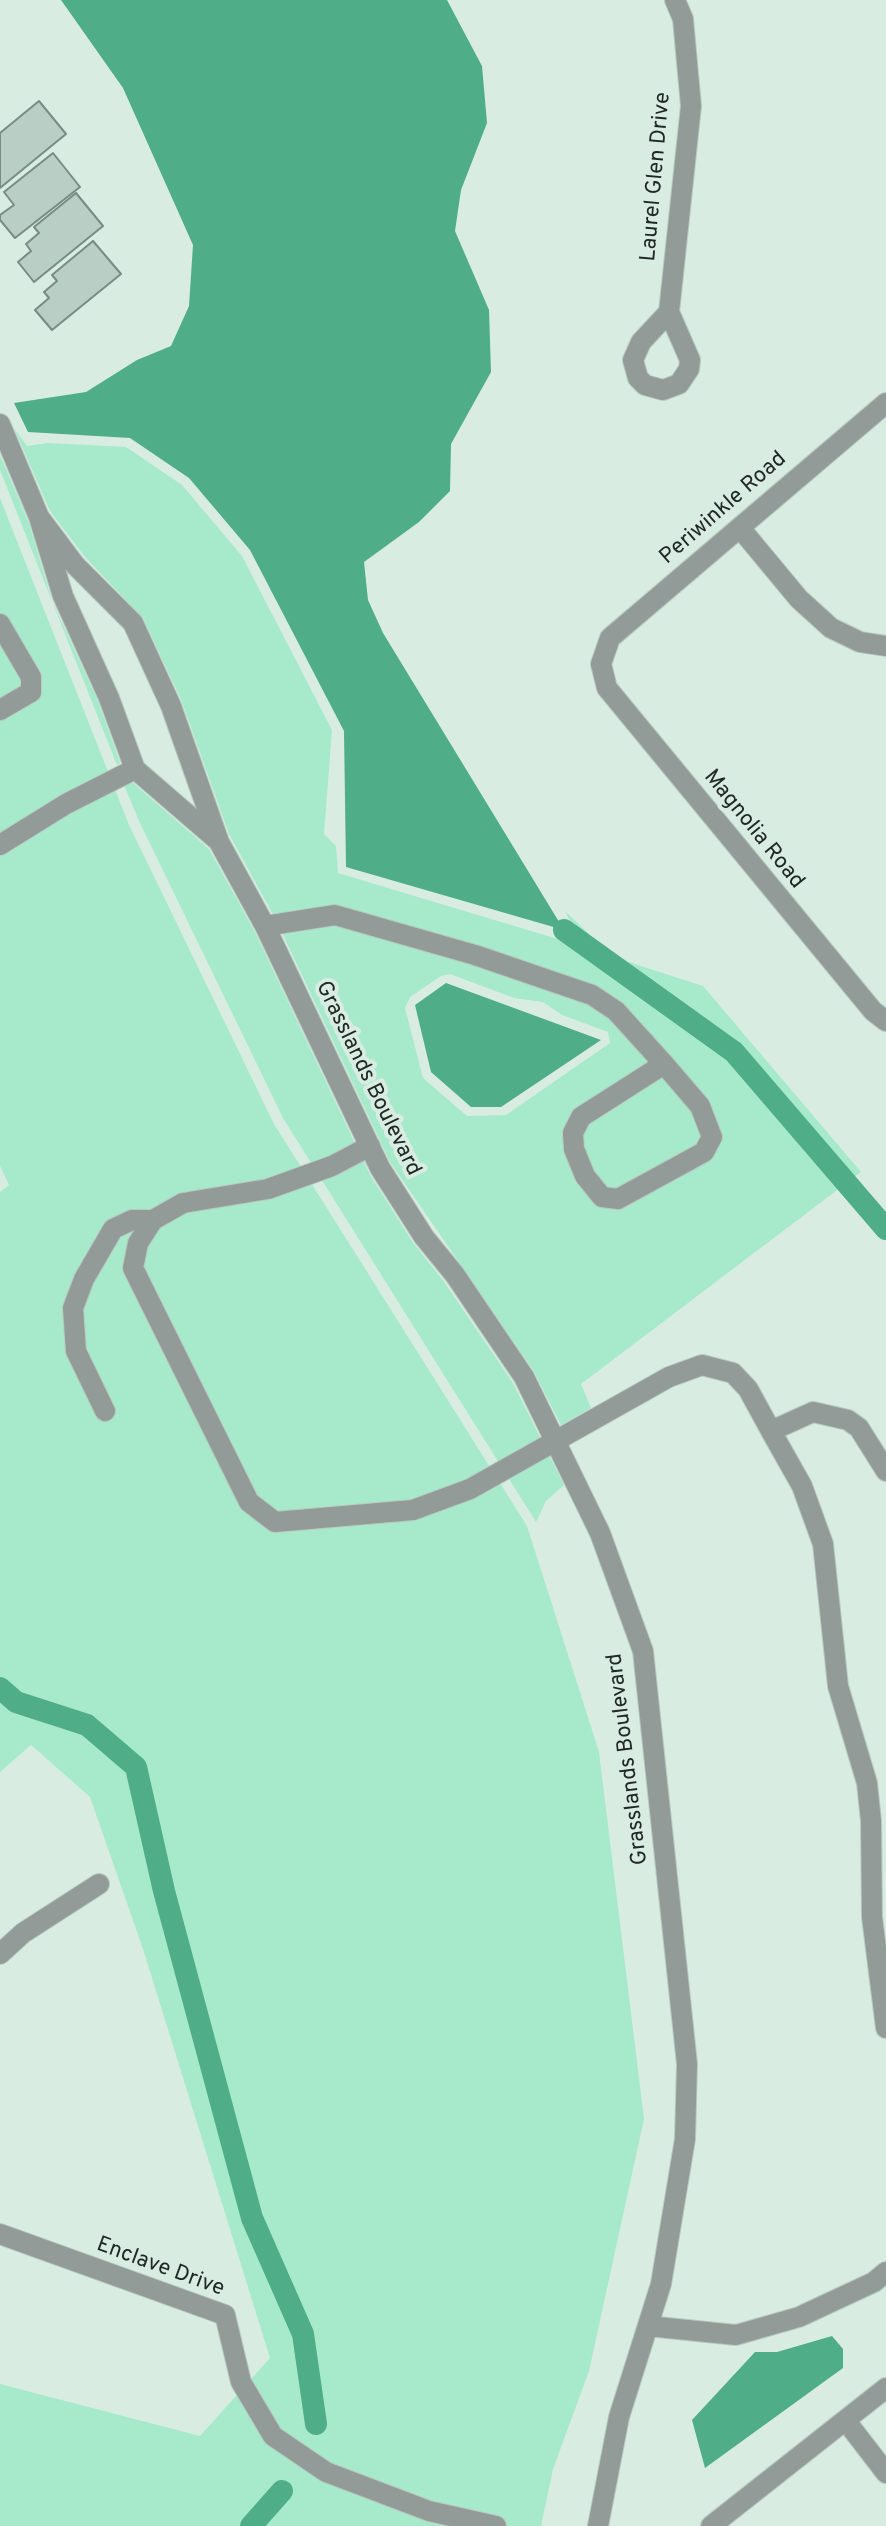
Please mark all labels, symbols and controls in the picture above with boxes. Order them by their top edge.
street label: Laurel Glen Drive [636,91,678,263]
street label: Periwinkle Road [655,447,793,571]
street label: Magnolia Road [697,765,809,895]
street label: Grasslands Boulevard [308,977,426,1181]
street label: Grasslands Boulevard [603,1652,655,1866]
street label: Enclave Drive [92,2233,228,2303]

